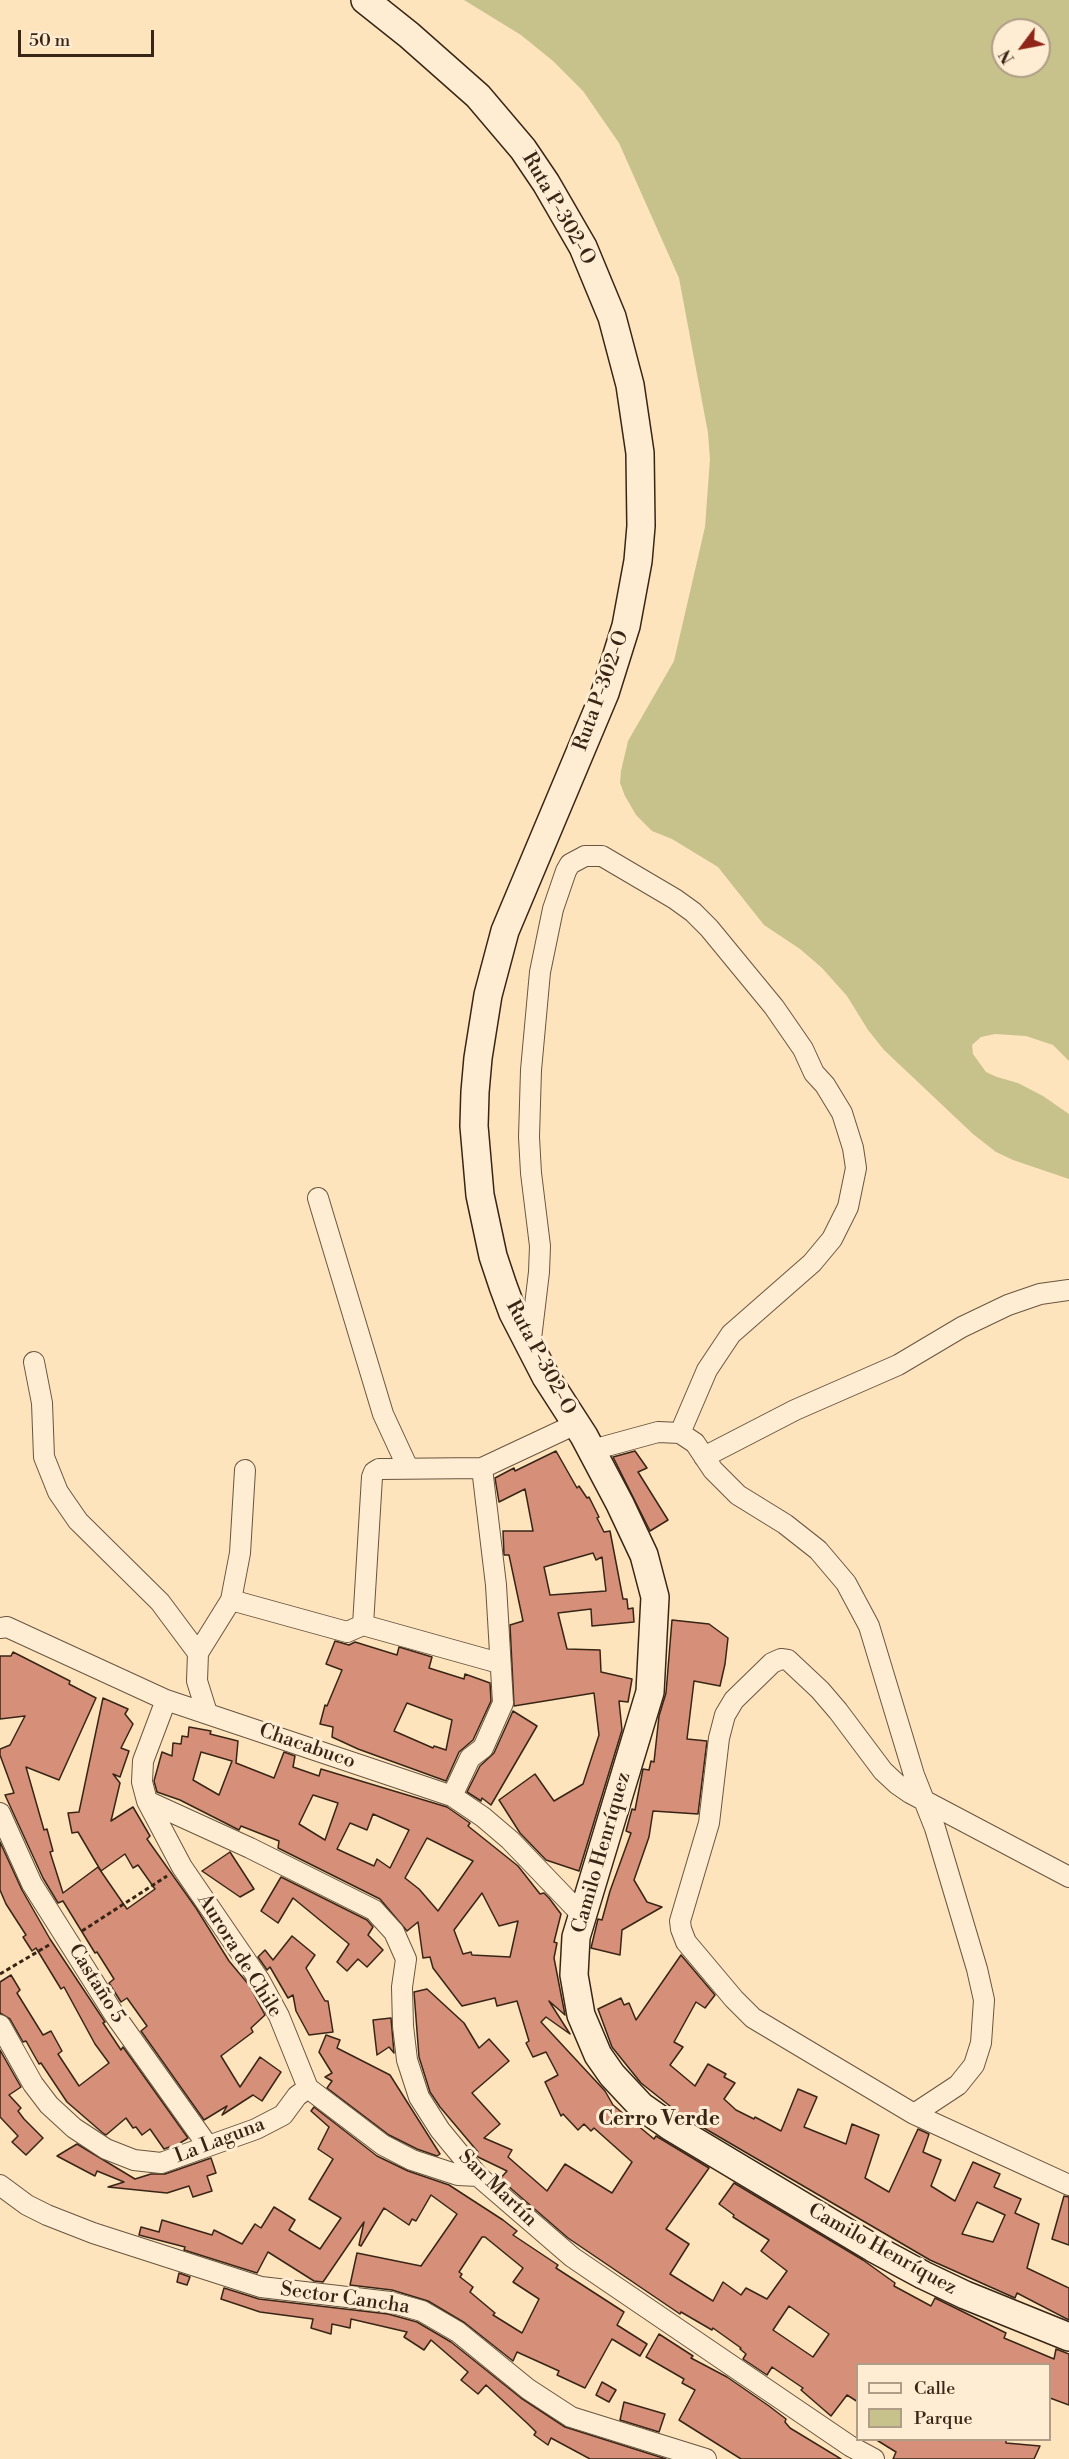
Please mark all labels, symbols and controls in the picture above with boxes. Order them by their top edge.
scale bar [21,18,158,56]
north arrow [991,18,1051,78]
text: 50 m [29,29,70,52]
text: N [996,46,1019,67]
street label: Ruta P-302-O [516,148,600,270]
street label: Ruta P-302-O [569,628,635,754]
street label: Ruta P-302-O [500,1297,580,1419]
street label: Chacabuco [256,1719,358,1775]
street label: Camilo Henríquez [568,1770,636,1936]
street label: Aurora de Chile [191,1890,287,2022]
street label: Castaño 5 [62,1940,130,2028]
district label: Cerro Verde [598,2107,720,2133]
street label: La Laguna [172,2113,268,2169]
street label: San Martín [453,2146,541,2232]
street label: Camilo Henríquez [803,2199,961,2301]
street label: Sector Cancha [279,2278,411,2320]
legend [856,2363,1051,2441]
text: Calle [914,2377,955,2400]
text: Parque [914,2407,973,2430]

